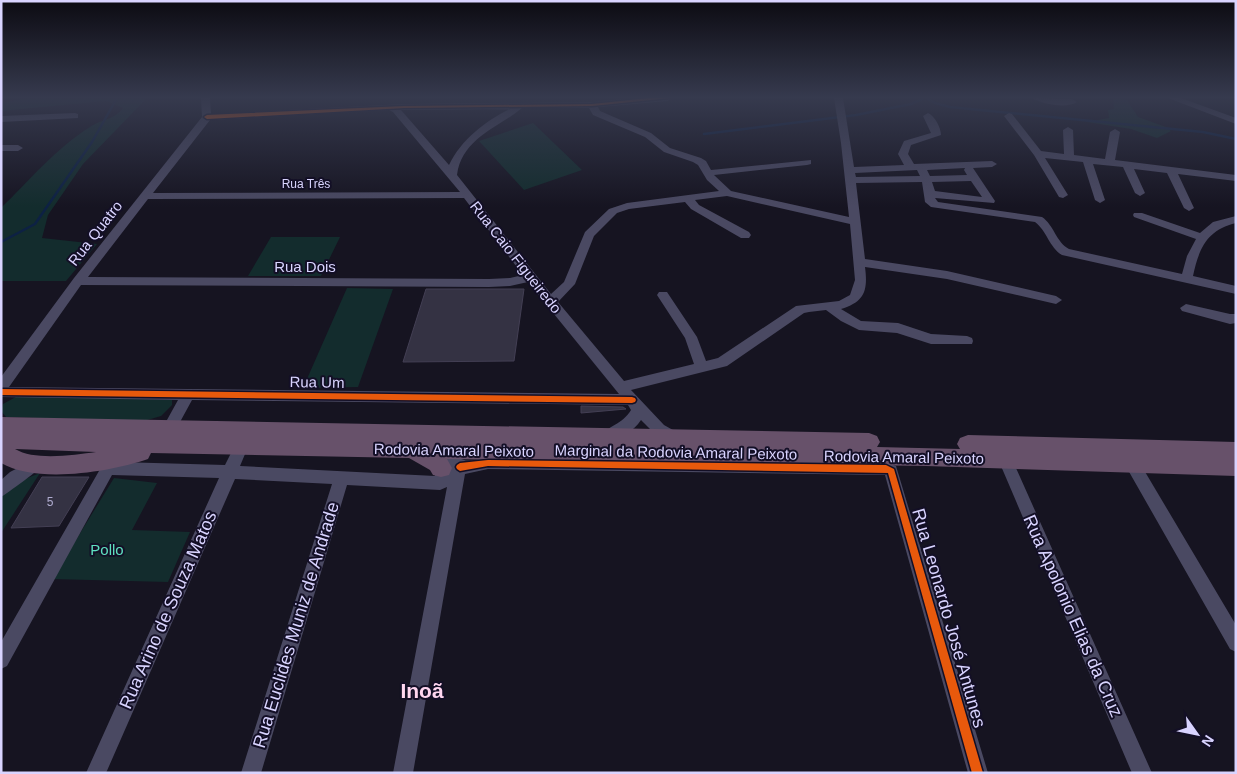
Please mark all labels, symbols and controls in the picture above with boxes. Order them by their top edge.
street label: Rua Três [282,177,330,191]
street label: Rua Quatro [64,197,126,269]
street label: Rua Caio Figueiredo [467,198,565,316]
street label: Rua Dois [274,258,336,275]
street label: Rua Um [289,373,345,391]
street label: Rodovia Amaral Peixoto [374,440,534,460]
street label: Marginal da Rodovia Amaral Peixoto [555,441,797,463]
street label: Rodovia Amaral Peixoto [824,447,984,467]
house number: 5 [47,495,54,509]
street label: Rua Euclides Muniz de Andrade [249,500,343,750]
street label: Rua Leonardo José Antunes [908,506,990,730]
street label: Rua Arino de Souza Matos [115,508,221,712]
street label: Rua Apolonio Elias da Cruz [1019,512,1127,720]
park label: Pollo [90,541,124,558]
district label: Inoã [400,679,444,702]
north arrow [1172,709,1222,759]
text: N [1198,732,1217,750]

